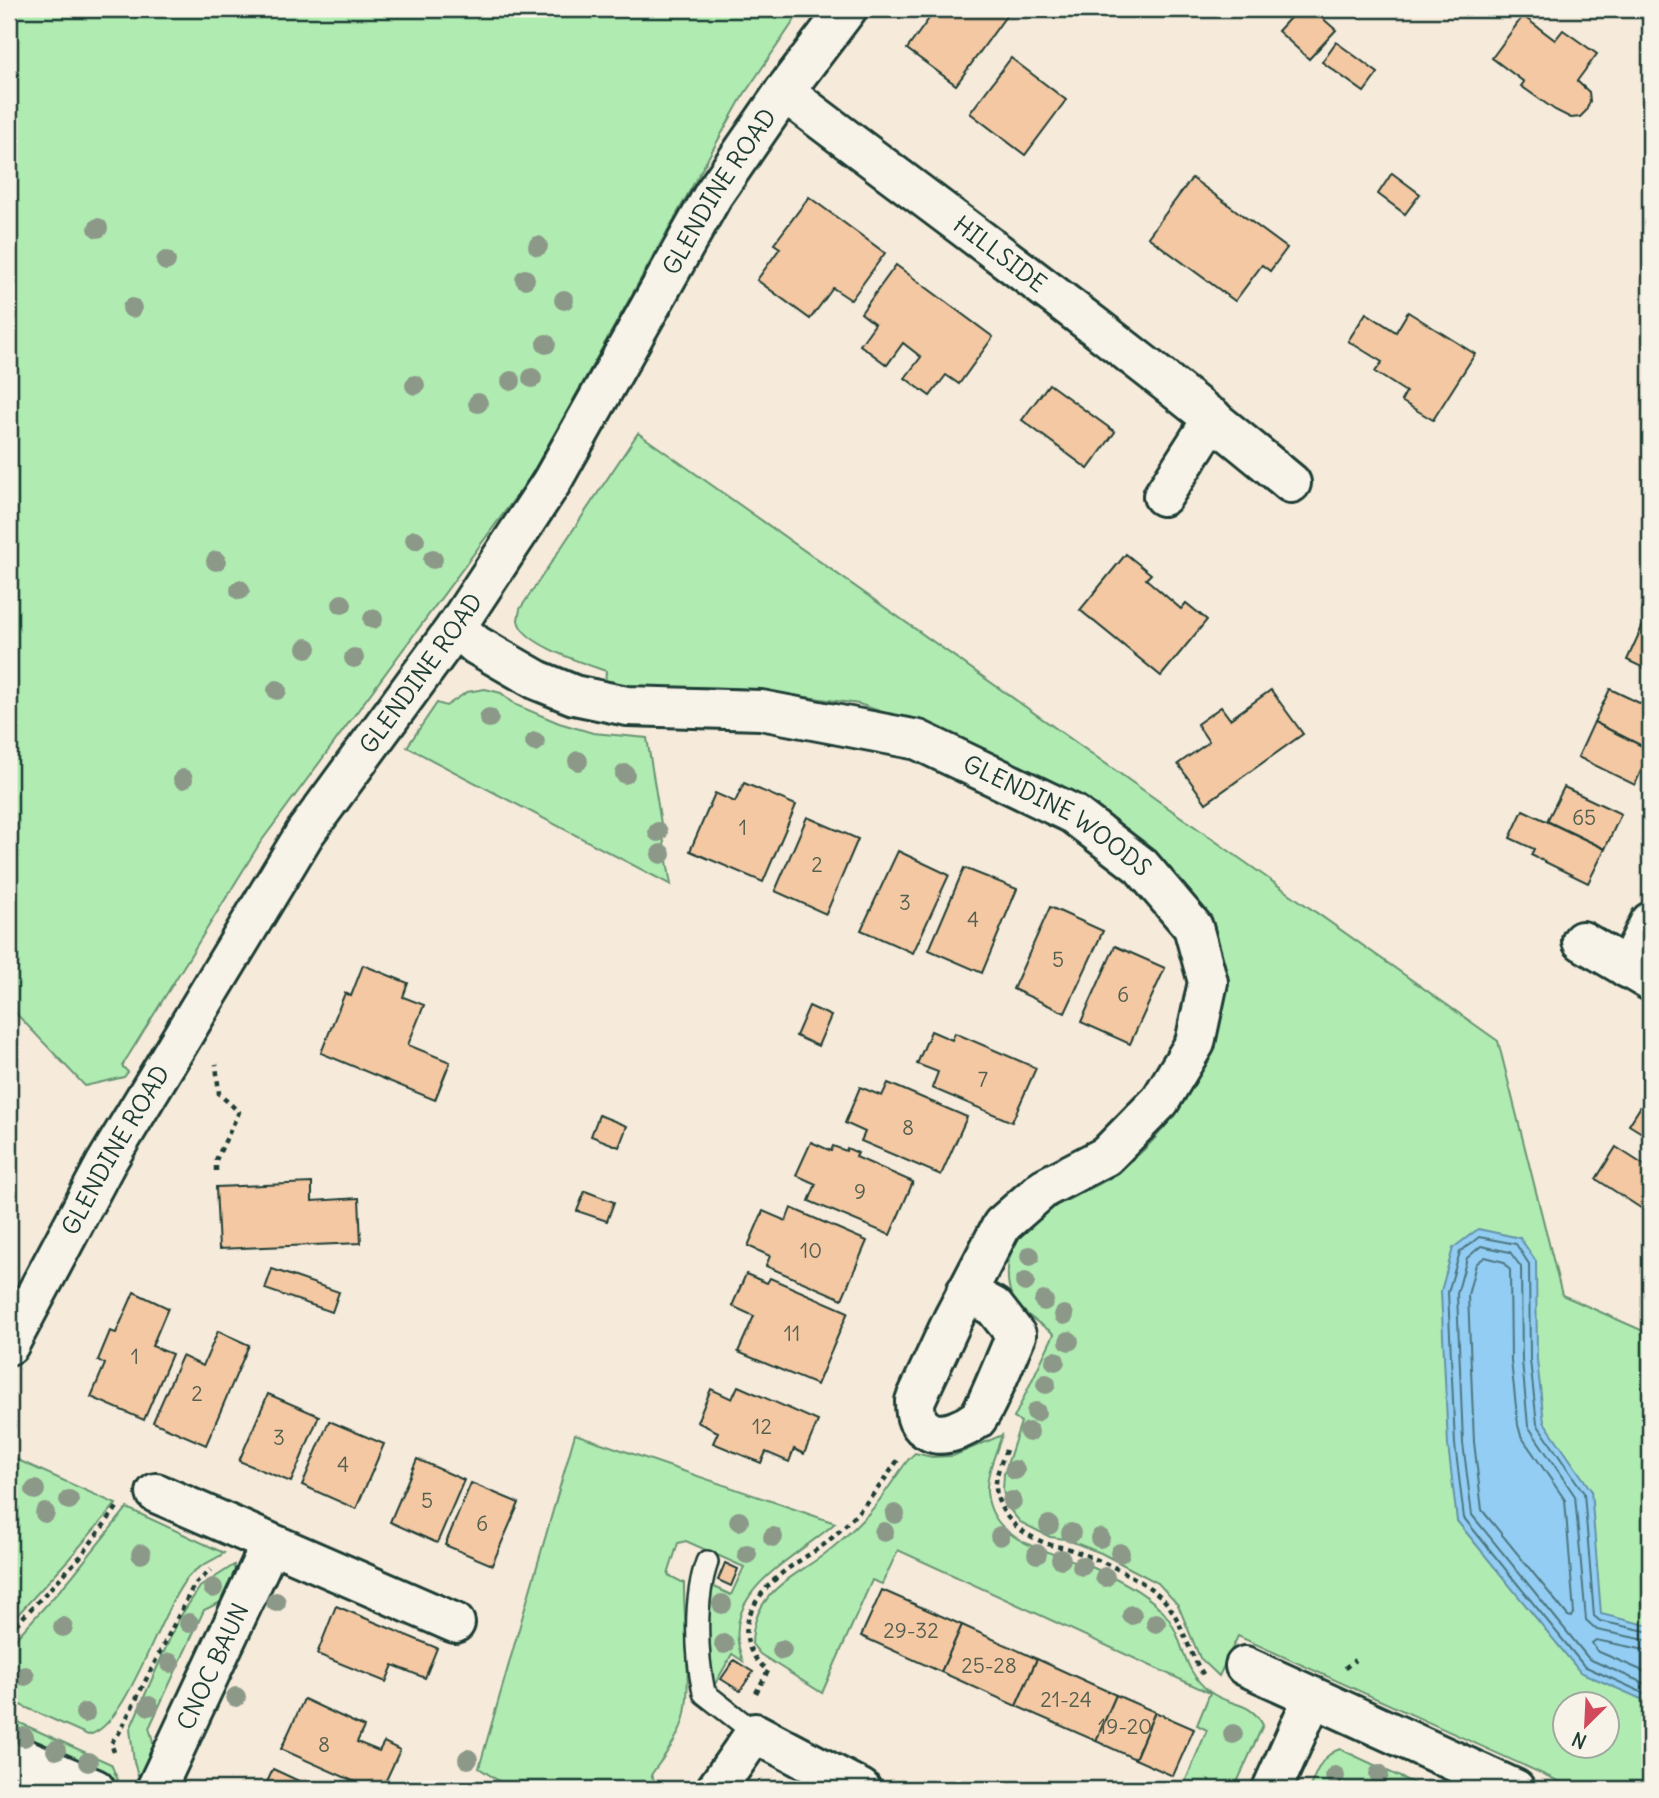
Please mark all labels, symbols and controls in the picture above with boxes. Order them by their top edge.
street label: GLENDINE ROAD [655,102,782,280]
street label: HILLSIDE [948,209,1053,298]
street label: GLENDINE ROAD [352,587,488,759]
street label: GLENDINE WOODS [959,748,1159,881]
house number: 65 [1572,804,1596,831]
house number: 1 [739,814,747,841]
house number: 2 [811,851,823,878]
house number: 3 [899,889,911,916]
house number: 4 [967,906,979,933]
house number: 5 [1052,946,1064,973]
house number: 6 [1117,981,1129,1008]
street label: GLENDINE ROAD [54,1060,175,1240]
house number: 7 [978,1066,988,1093]
house number: 8 [902,1114,914,1141]
house number: 9 [854,1178,866,1205]
house number: 10 [800,1237,822,1264]
house number: 11 [784,1320,800,1347]
house number: 1 [131,1343,139,1370]
house number: 2 [191,1380,203,1407]
house number: 12 [752,1413,772,1440]
house number: 3 [273,1424,285,1451]
house number: 4 [337,1451,349,1478]
house number: 5 [421,1487,433,1514]
house number: 6 [476,1510,488,1537]
street label: CNOC BAUN [170,1598,255,1735]
house number: 29-32 [883,1617,939,1644]
house number: 25-28 [961,1652,1017,1679]
house number: 21-24 [1040,1686,1092,1713]
north arrow [1550,1689,1620,1759]
house number: 19-20 [1098,1713,1152,1740]
text: N [1568,1727,1590,1754]
house number: 8 [318,1731,330,1758]

